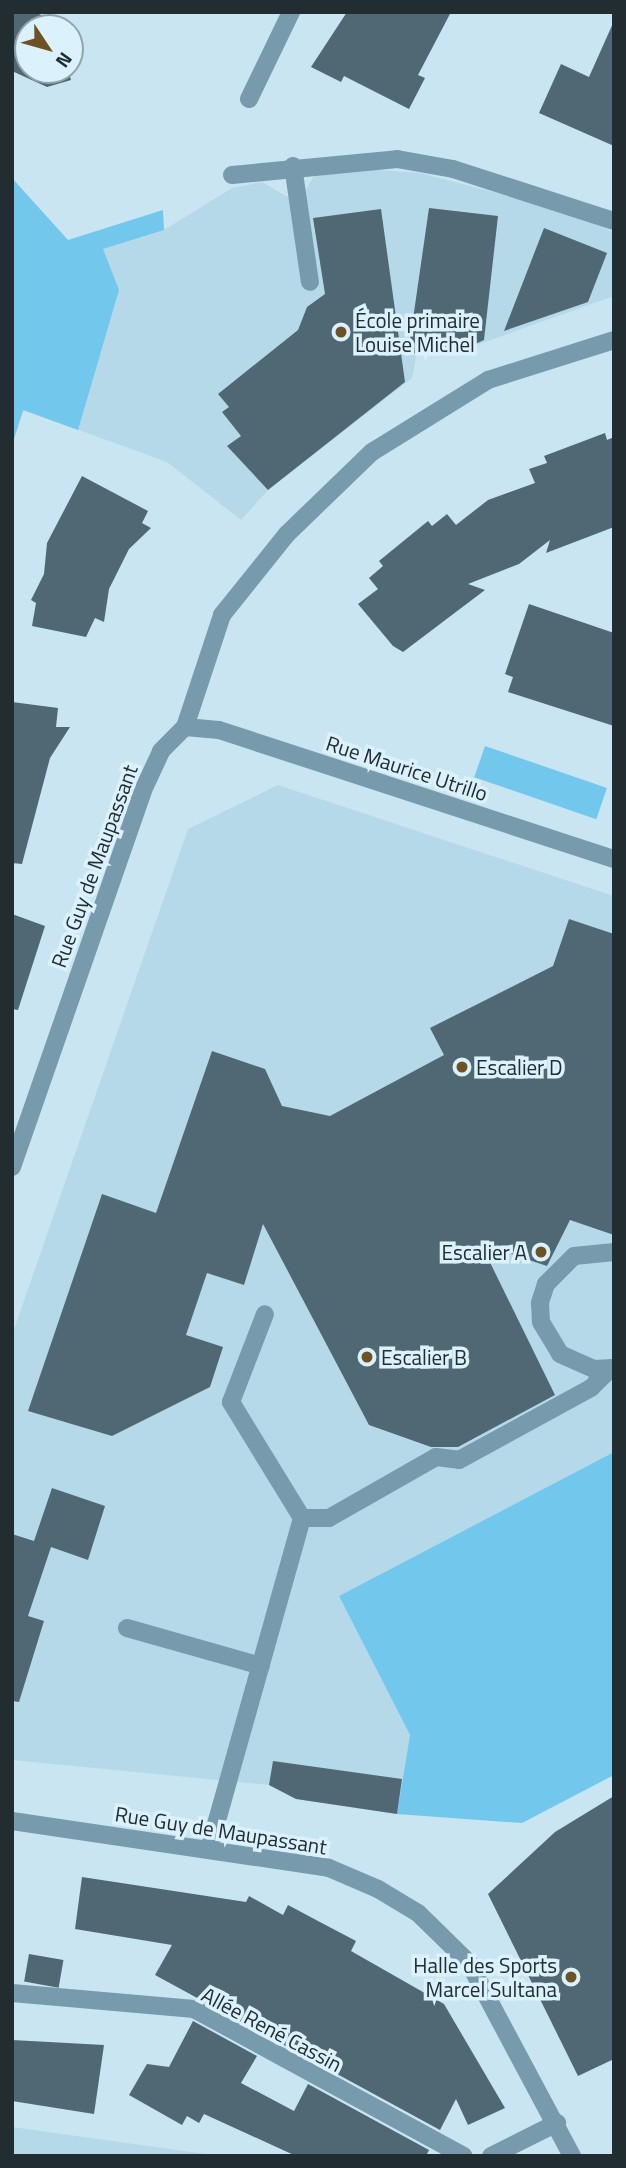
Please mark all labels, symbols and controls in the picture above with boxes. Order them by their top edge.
north arrow [14,14,84,84]
text: N [49,47,80,74]
place label: École primaire Louise Michel [355,307,480,357]
marker: École primaire Louise Michel [333,324,349,340]
street label: Rue Maurice Utrillo [323,730,491,806]
street label: Rue Guy de Maupassant [46,761,142,971]
place label: Escalier D [476,1054,563,1080]
marker: Escalier D [454,1059,470,1075]
place label: Escalier A [441,1239,527,1265]
marker: Escalier A [533,1244,549,1260]
place label: Escalier B [381,1344,467,1370]
marker: Escalier B [359,1349,375,1365]
street label: Rue Guy de Maupassant [113,1801,329,1859]
place label: Halle des Sports Marcel Sultana [413,1952,557,2002]
marker: Halle des Sports Marcel Sultana [563,1969,579,1985]
street label: Allée René Cassin [198,1981,346,2077]

